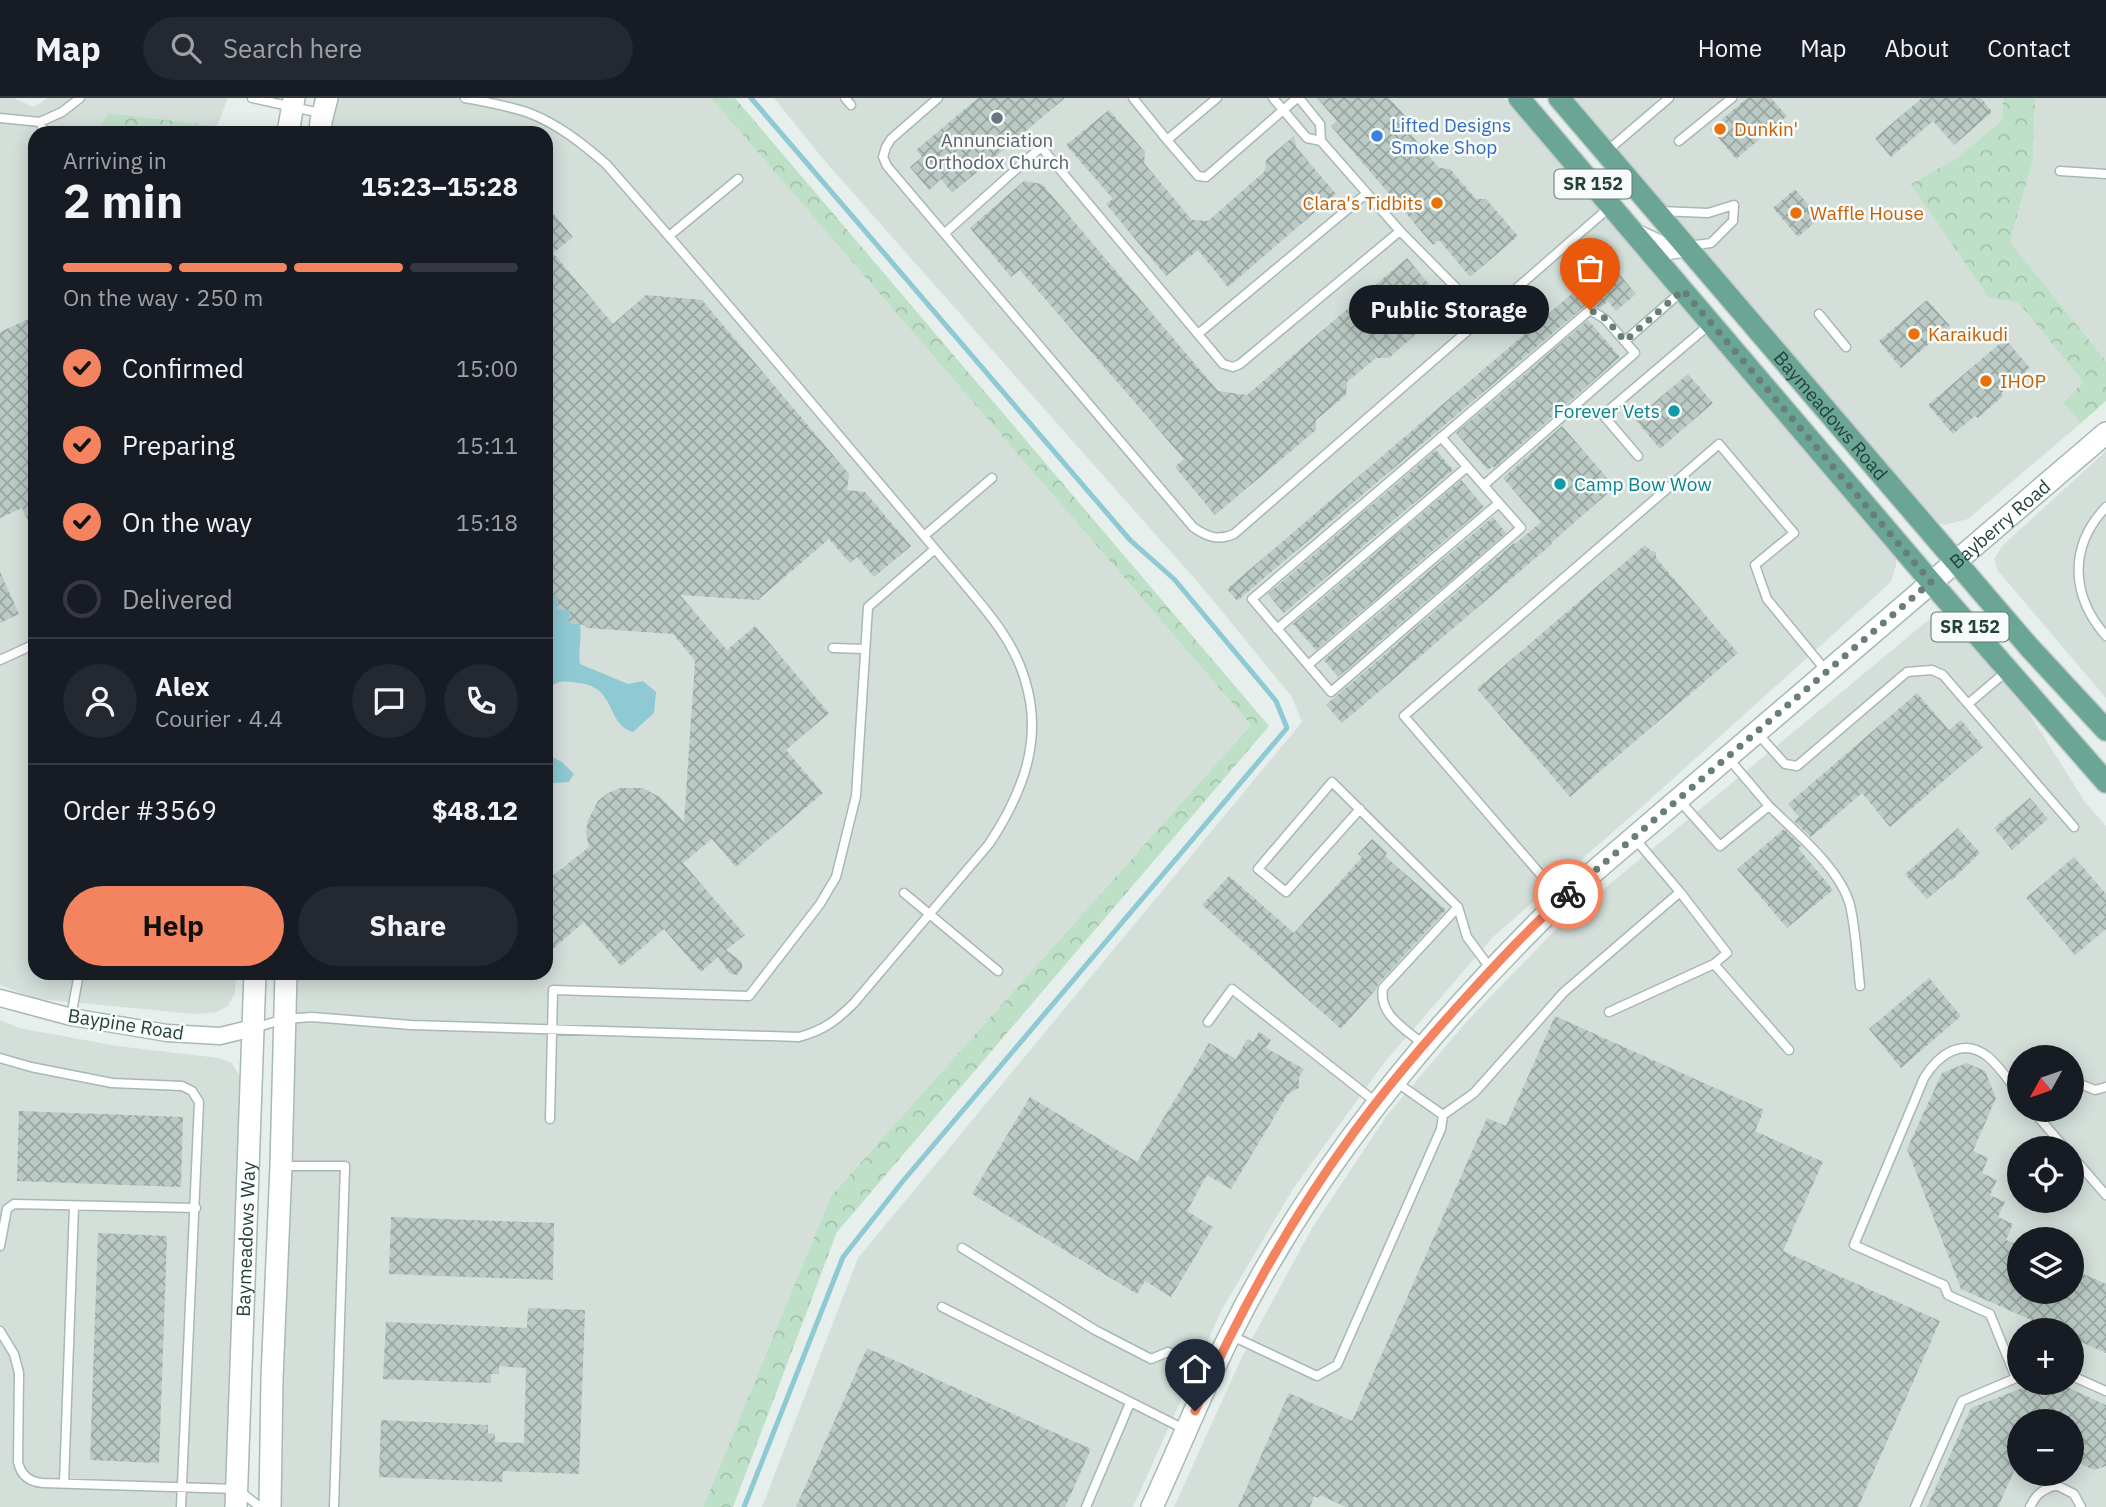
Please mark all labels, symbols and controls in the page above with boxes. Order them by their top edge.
search box [143,17,633,80]
text: Map [35,27,101,70]
icon: search [167,29,205,67]
text: Search here [223,31,362,65]
text: Home [1698,32,1762,64]
text: Map [1800,32,1846,64]
text: About [1884,32,1949,64]
text: Contact [1987,32,2071,64]
marker: Annunciation Orthodox Church [989,110,1005,126]
place label: Lifted Designs Smoke Shop [1391,113,1511,159]
place label: Dunkin' [1734,117,1798,141]
marker: Dunkin' [1712,121,1728,137]
place label: Annunciation Orthodox Church [925,128,1069,174]
marker: Lifted Designs Smoke Shop [1369,128,1385,144]
text: Arriving in [63,145,167,175]
text: 15:23–15:28 [361,169,518,203]
road number: SR 152 [1554,170,1632,198]
text: 2 min [63,171,183,231]
place label: Clara's Tidbits [1302,191,1423,215]
marker: Clara's Tidbits [1429,195,1445,211]
place label: Waffle House [1810,201,1924,225]
marker: Waffle House [1788,205,1804,221]
pin [1560,238,1620,310]
icon: bag [1571,249,1609,287]
text: On the way · 250 m [63,282,263,312]
callout: Public Storage [1348,286,1548,334]
text: Public Storage [1370,294,1528,324]
place label: Karaikudi [1928,322,2008,346]
marker: Karaikudi [1906,326,1922,342]
street label: Baymeadows Road [1769,346,1893,485]
icon: check [63,349,101,387]
text: Confirmed [122,351,244,385]
text: 15:00 [456,353,518,383]
place label: IHOP [2000,369,2046,393]
marker: IHOP [1978,373,1994,389]
place label: Forever Vets [1554,399,1660,423]
marker: Forever Vets [1666,403,1682,419]
icon: check [63,426,101,464]
text: Preparing [122,428,235,462]
text: 15:11 [456,430,518,460]
place label: Camp Bow Wow [1574,472,1712,496]
street label: Bayberry Road [1944,474,2055,574]
marker: Camp Bow Wow [1552,476,1568,492]
icon: check [63,503,101,541]
text: On the way [122,505,252,539]
text: 15:18 [456,507,518,537]
text: Delivered [122,582,233,616]
road number: SR 152 [1932,612,2008,642]
button: person [63,664,137,738]
button: chat [352,664,426,738]
button: phone [444,664,518,738]
text: Alex [155,669,209,703]
text: Courier · 4.4 [155,703,283,733]
text: Order #3569 [63,793,217,827]
text: $48.12 [432,793,518,827]
courier [1533,859,1603,929]
icon: bike [1549,875,1587,913]
button: Help [63,886,284,966]
button: Share [298,886,518,966]
street label: Baypine Road [66,1003,186,1045]
north arrow [2007,1045,2084,1122]
map controls [2007,1045,2084,1486]
button: locate [2007,1136,2084,1213]
street label: Baymeadows Way [231,1161,260,1317]
button: layers [2007,1227,2084,1304]
button: + [2007,1318,2084,1395]
pin [1165,1339,1225,1411]
icon: home [1176,1350,1214,1388]
button: − [2007,1409,2084,1486]

